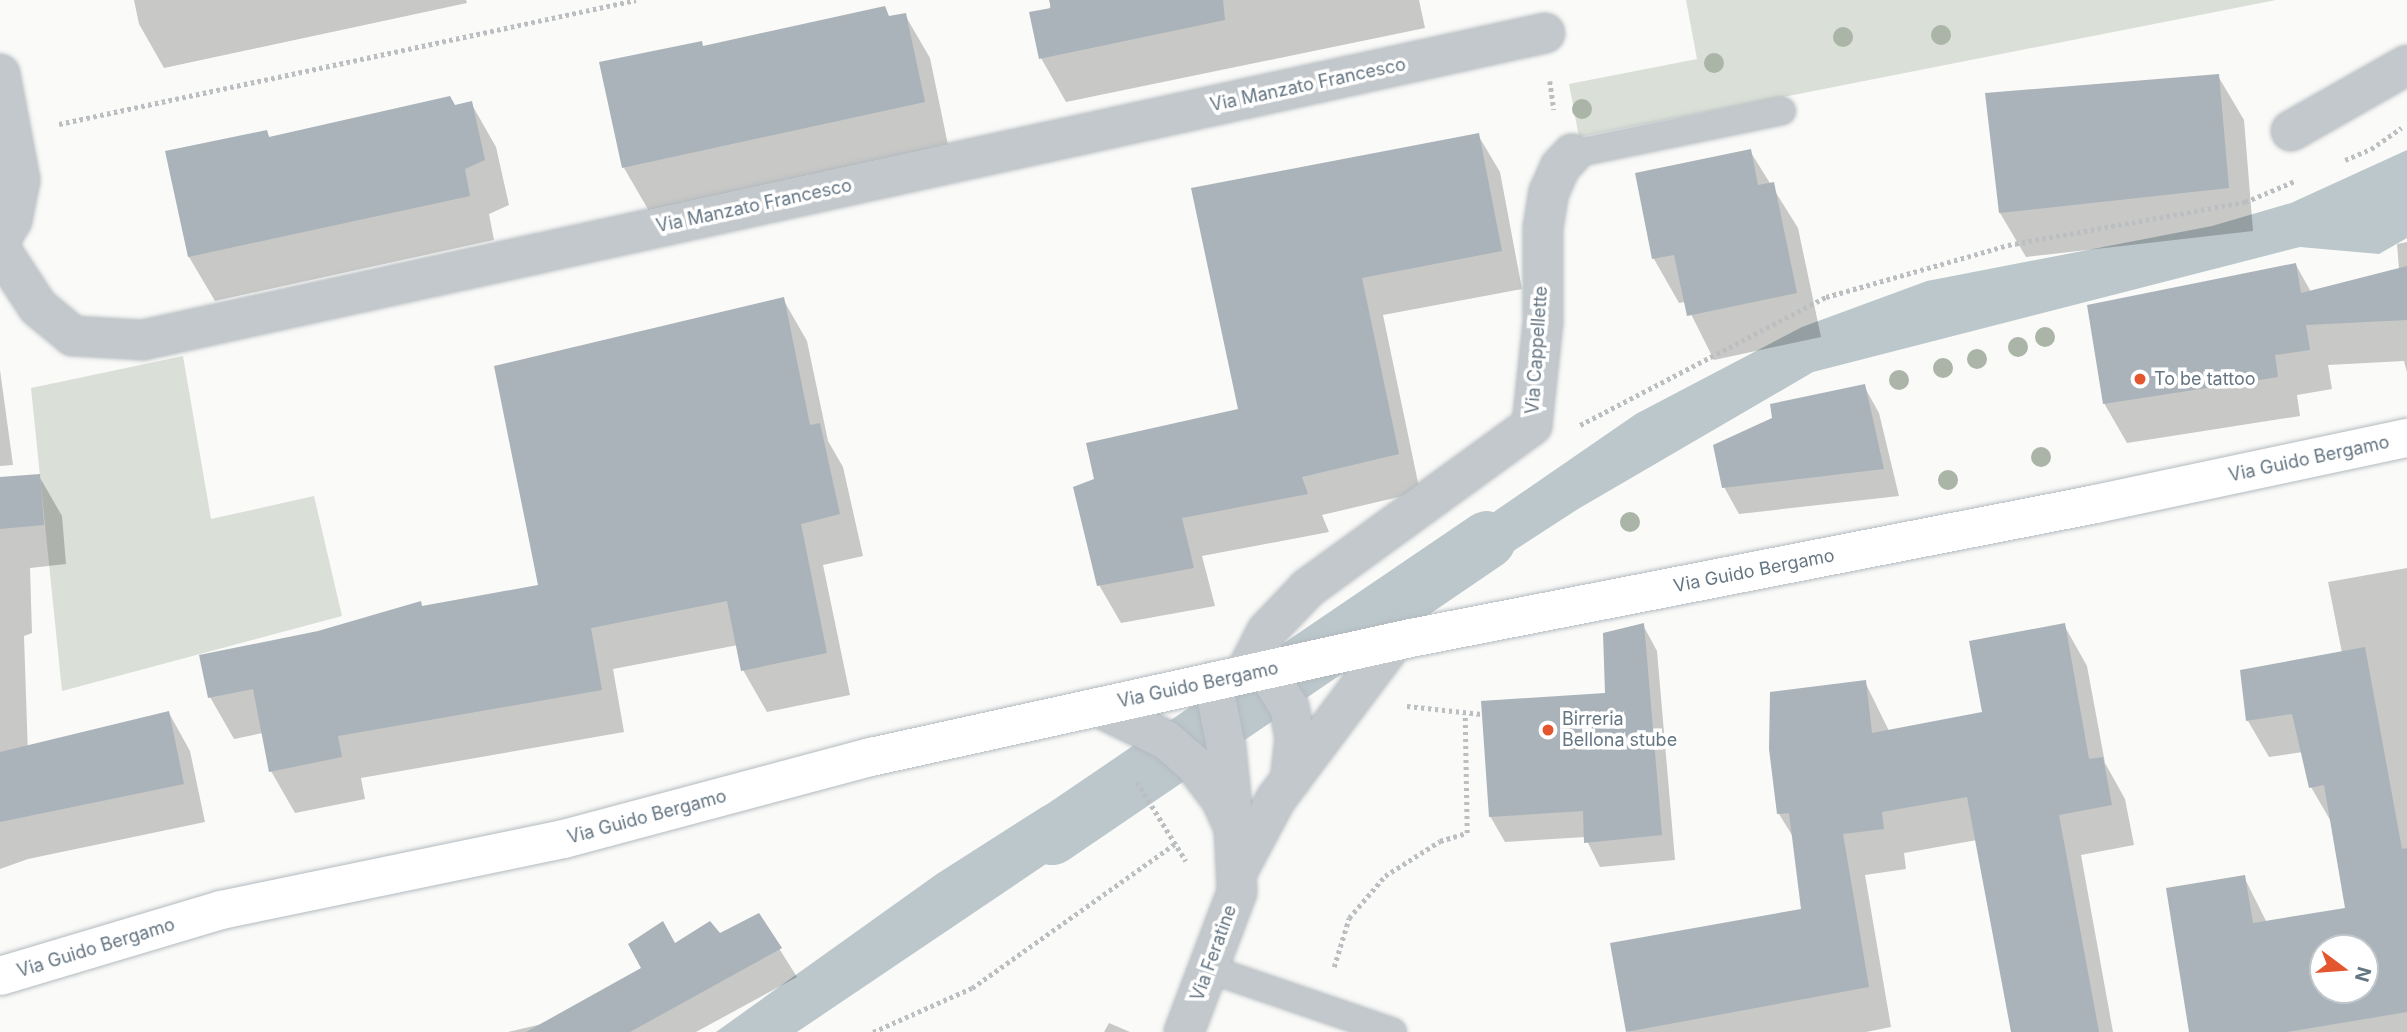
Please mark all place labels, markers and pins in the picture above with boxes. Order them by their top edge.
place label: To be tattoo [2154,368,2255,390]
marker: To be tattoo [2132,371,2148,387]
place label: Birreria Bellona stube [1562,709,1677,752]
marker: Birreria Bellona stube [1540,722,1556,738]

